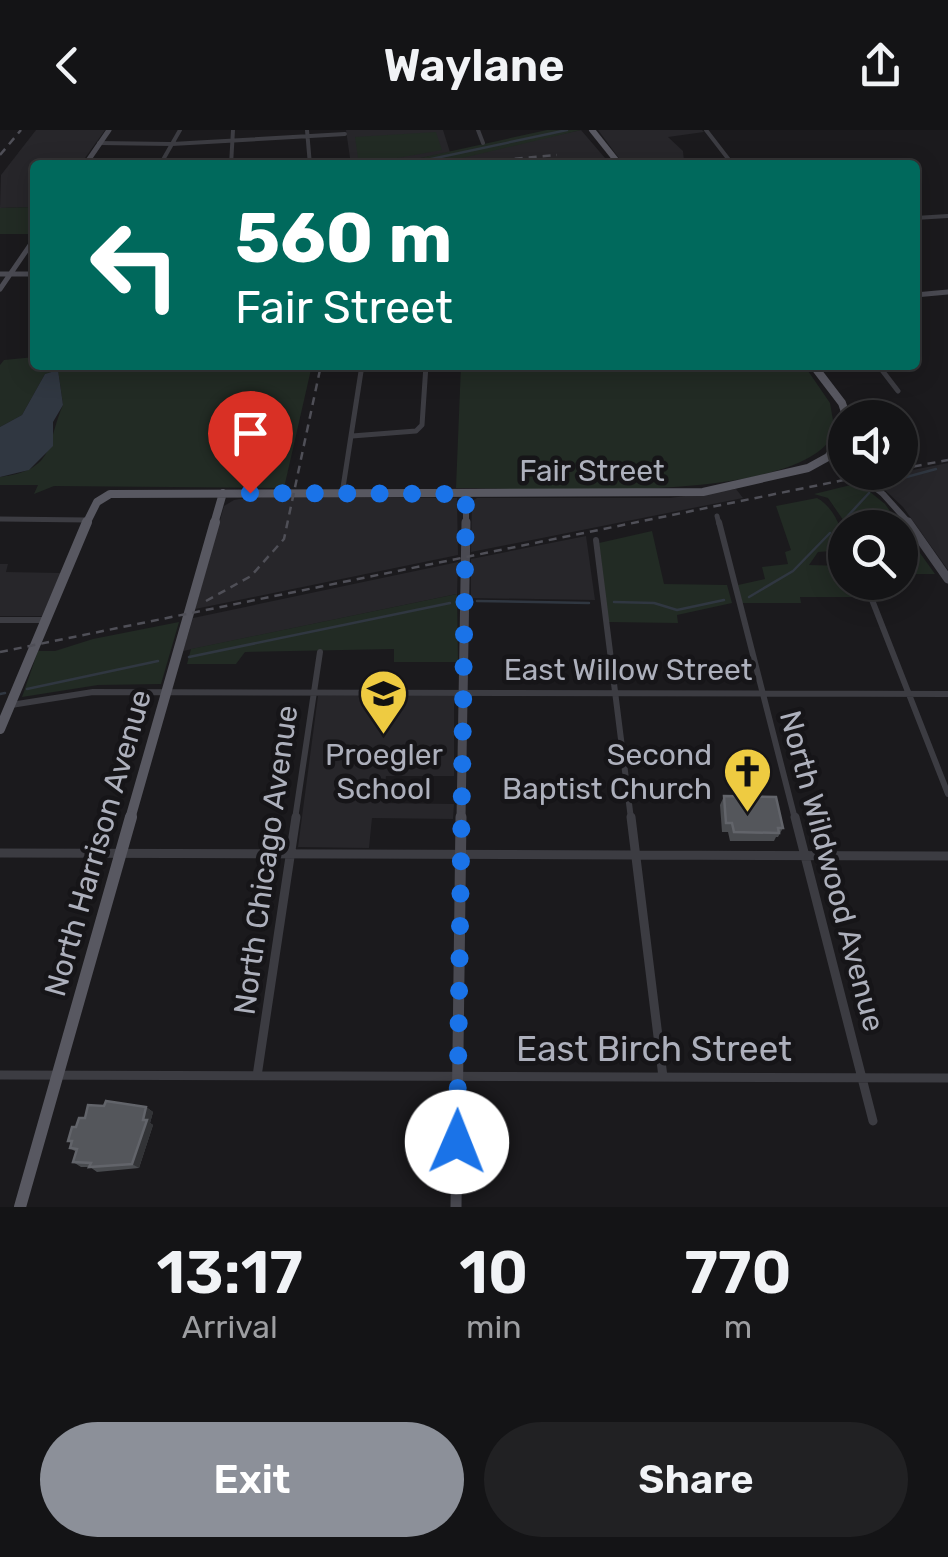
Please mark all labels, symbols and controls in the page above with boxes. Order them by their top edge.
icon: back [40,38,95,93]
icon: share [853,38,908,93]
text: Waylane [383,39,565,92]
text: 560 m [235,197,452,280]
icon: left [70,200,200,330]
text: Fair Street [235,281,453,334]
pin [208,391,293,494]
map controls [828,400,918,600]
button: sound [828,400,918,490]
icon: arrive [223,406,278,461]
street label: Fair Street [519,453,665,489]
button: search [828,510,918,600]
street label: East Willow Street [504,652,753,688]
school or university icon: Proegler School [358,668,410,736]
street label: North Harrison Avenue [37,686,159,1000]
street label: North Chicago Avenue [226,703,306,1017]
street label: North Wildwood Avenue [772,707,892,1035]
place label: Proegler School [325,737,443,807]
place label: Second Baptist Church [502,737,712,807]
church icon: Second Baptist Church [721,746,773,814]
street label: East Birch Street [516,1028,792,1070]
position arrow [405,1090,509,1194]
text: 13:17 [156,1237,303,1308]
text: 10 [459,1237,528,1308]
text: 770 [685,1237,792,1308]
text: Arrival [182,1308,278,1346]
text: min [466,1308,522,1346]
text: m [724,1308,752,1346]
button: Exit [40,1422,464,1537]
button: Share [484,1422,908,1537]

